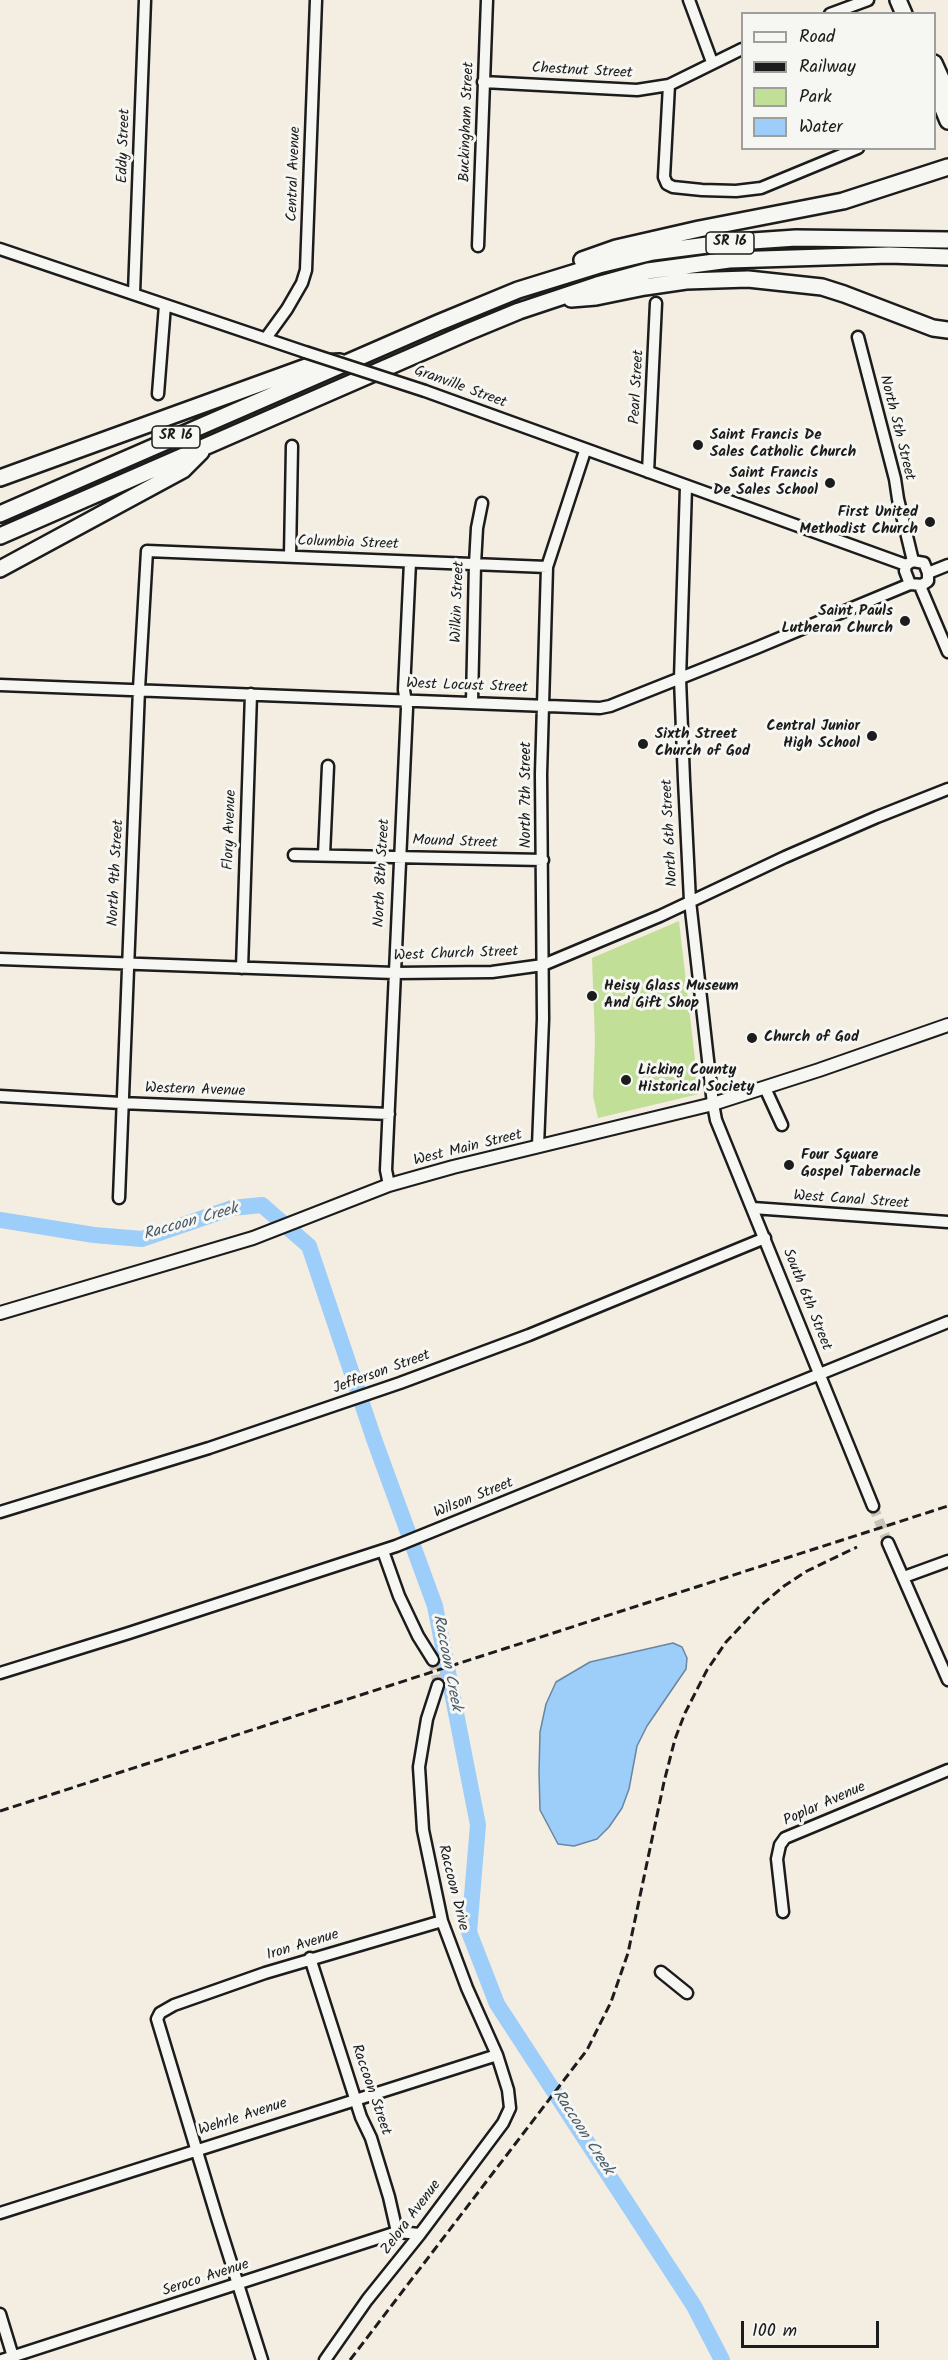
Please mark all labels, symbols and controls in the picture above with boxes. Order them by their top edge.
legend [741,12,936,150]
text: Road [799,23,835,52]
text: Railway [799,53,856,82]
street label: Chestnut Street [531,60,633,84]
street label: Buckingham Street [457,62,479,182]
text: Park [799,83,832,112]
street label: Eddy Street [115,108,135,184]
text: Water [799,113,843,142]
street label: Central Avenue [284,126,306,222]
road number: SR 16 [706,232,754,254]
street label: Pearl Street [627,349,649,425]
street label: Granville Street [411,363,509,413]
street label: North 5th Street [874,374,918,482]
road number: SR 16 [152,426,200,448]
place label: Saint Francis De Sales Catholic Church [710,427,856,462]
marker: Saint Francis De Sales Catholic Church [691,438,705,452]
place label: Saint Francis De Sales School [713,465,818,500]
marker: Saint Francis De Sales School [823,476,837,490]
place label: First United Methodist Church [800,504,918,539]
marker: First United Methodist Church [923,515,937,529]
street label: Columbia Street [297,533,399,555]
street label: Wilkin Street [449,561,469,643]
place label: Saint Pauls Lutheran Church [782,603,893,638]
marker: Saint Pauls Lutheran Church [898,614,912,628]
street label: West Locust Street [406,676,528,698]
place label: Central Junior High School [766,718,860,753]
place label: Sixth Street Church of God [655,726,750,761]
marker: Central Junior High School [865,729,879,743]
marker: Sixth Street Church of God [636,737,650,751]
street label: North 7th Street [518,742,536,848]
street label: North 6th Street [659,779,683,887]
street label: Flory Avenue [221,789,241,871]
street label: North 8th Street [371,818,395,928]
street label: North 9th Street [105,819,129,927]
street label: Mound Street [412,833,498,853]
street label: West Church Street [393,944,519,966]
place label: Heisy Glass Museum And Gift Shop [604,978,738,1013]
marker: Heisy Glass Museum And Gift Shop [585,989,599,1003]
place label: Church of God [764,1029,859,1047]
marker: Church of God [745,1031,759,1045]
place label: Licking County Historical Society [638,1062,755,1097]
marker: Licking County Historical Society [619,1073,633,1087]
street label: Western Avenue [144,1080,246,1102]
street label: West Main Street [412,1127,524,1171]
place label: Four Square Gospel Tabernacle [801,1147,921,1182]
marker: Four Square Gospel Tabernacle [782,1158,796,1172]
street label: West Canal Street [793,1188,909,1214]
water label: Raccoon Creek [142,1200,240,1246]
street label: South 6th Street [777,1247,835,1353]
street label: Jefferson Street [331,1347,433,1399]
street label: Wilson Street [432,1475,516,1523]
water label: Raccoon Creek [427,1613,465,1713]
street label: Poplar Avenue [781,1779,869,1831]
street label: Raccoon Drive [433,1843,471,1933]
street label: Iron Avenue [265,1926,341,1966]
street label: Raccoon Street [346,2042,394,2138]
water label: Raccoon Creek [547,2087,617,2179]
street label: Wehrle Avenue [196,2095,290,2141]
street label: Zelora Avenue [378,2177,446,2259]
street label: Seroco Avenue [160,2257,252,2301]
scale bar [744,2309,882,2347]
text: 100 m [752,2317,797,2346]

